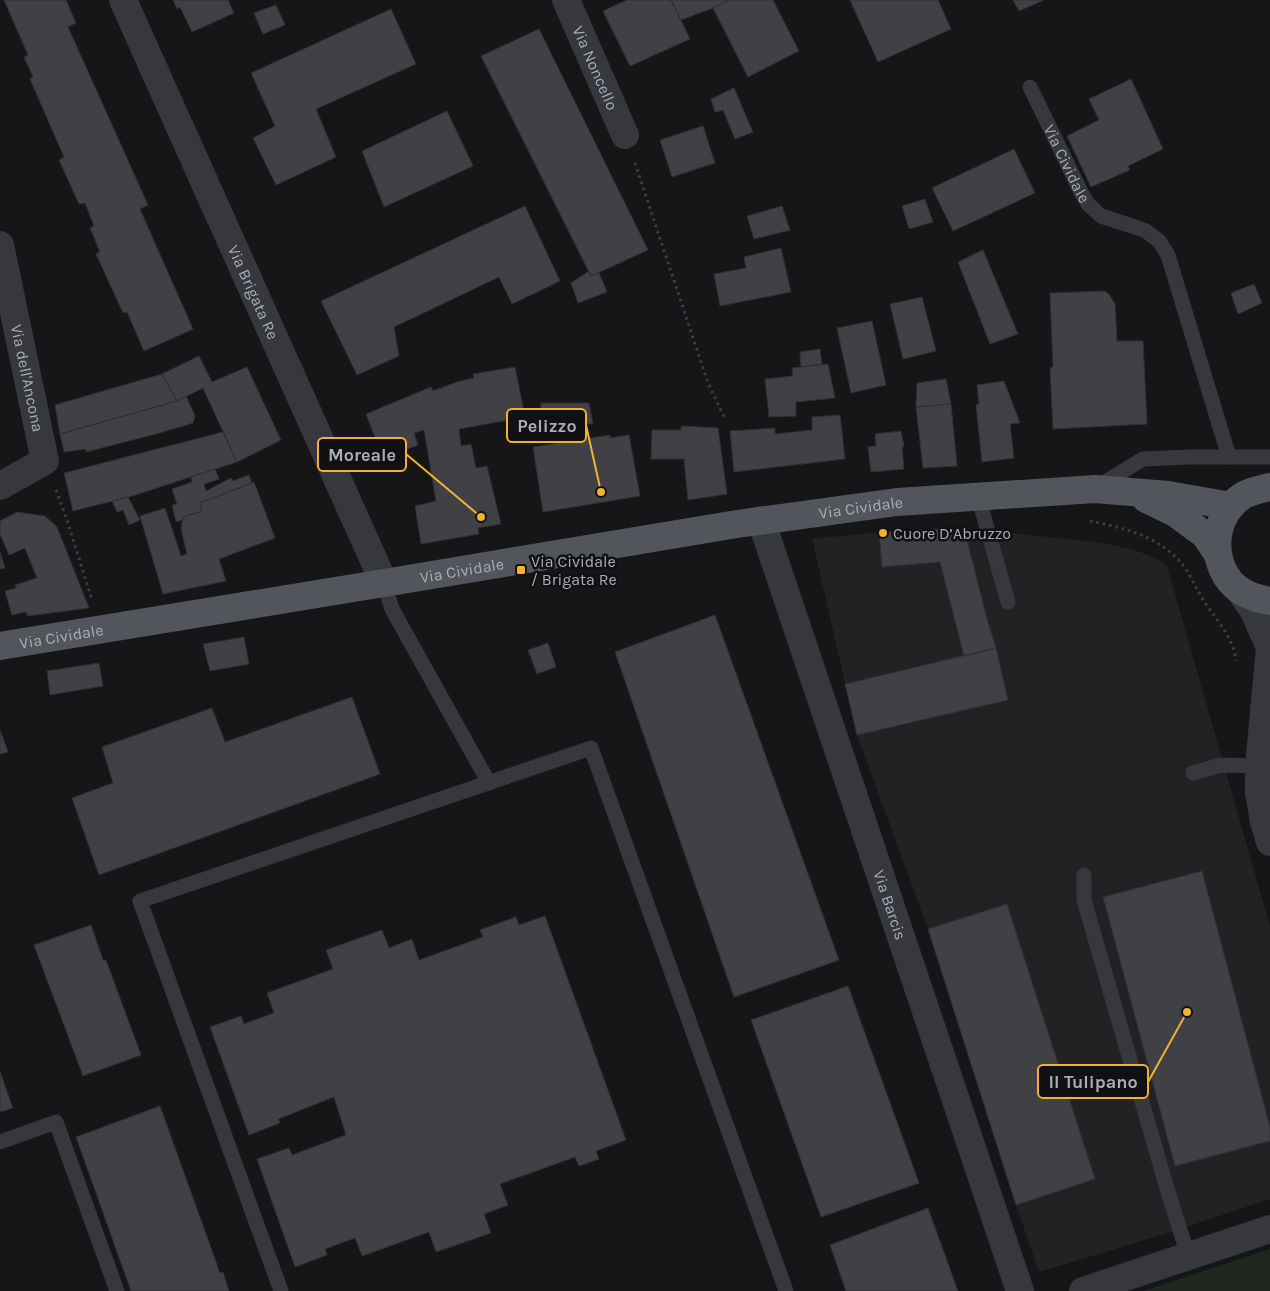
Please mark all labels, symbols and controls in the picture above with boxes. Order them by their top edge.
street label: Via Noncello [569,23,622,113]
street label: Via Cividale [1040,121,1095,206]
street label: Via Brigata Re [224,242,283,342]
street label: Via dell'Ancona [7,323,48,434]
callout: Pelizzo [507,409,586,442]
text: Pelizzo [517,415,577,437]
callout: Moreale [318,438,406,471]
text: Moreale [328,444,396,466]
street label: Via Cividale [817,492,903,522]
place label: Cuore D’Abruzzo [893,524,1011,543]
marker: Cuore D’Abruzzo [877,527,889,539]
place label: Via Cividale / Brigata Re [531,552,617,589]
street label: Via Cividale [418,554,505,586]
marker: Via Cividale / Brigata Re [515,564,527,576]
street label: Via Cividale [18,620,105,652]
street label: Via Barcis [870,868,911,942]
callout: Il Tulipano [1038,1065,1148,1098]
text: Il Tulipano [1048,1071,1138,1093]

